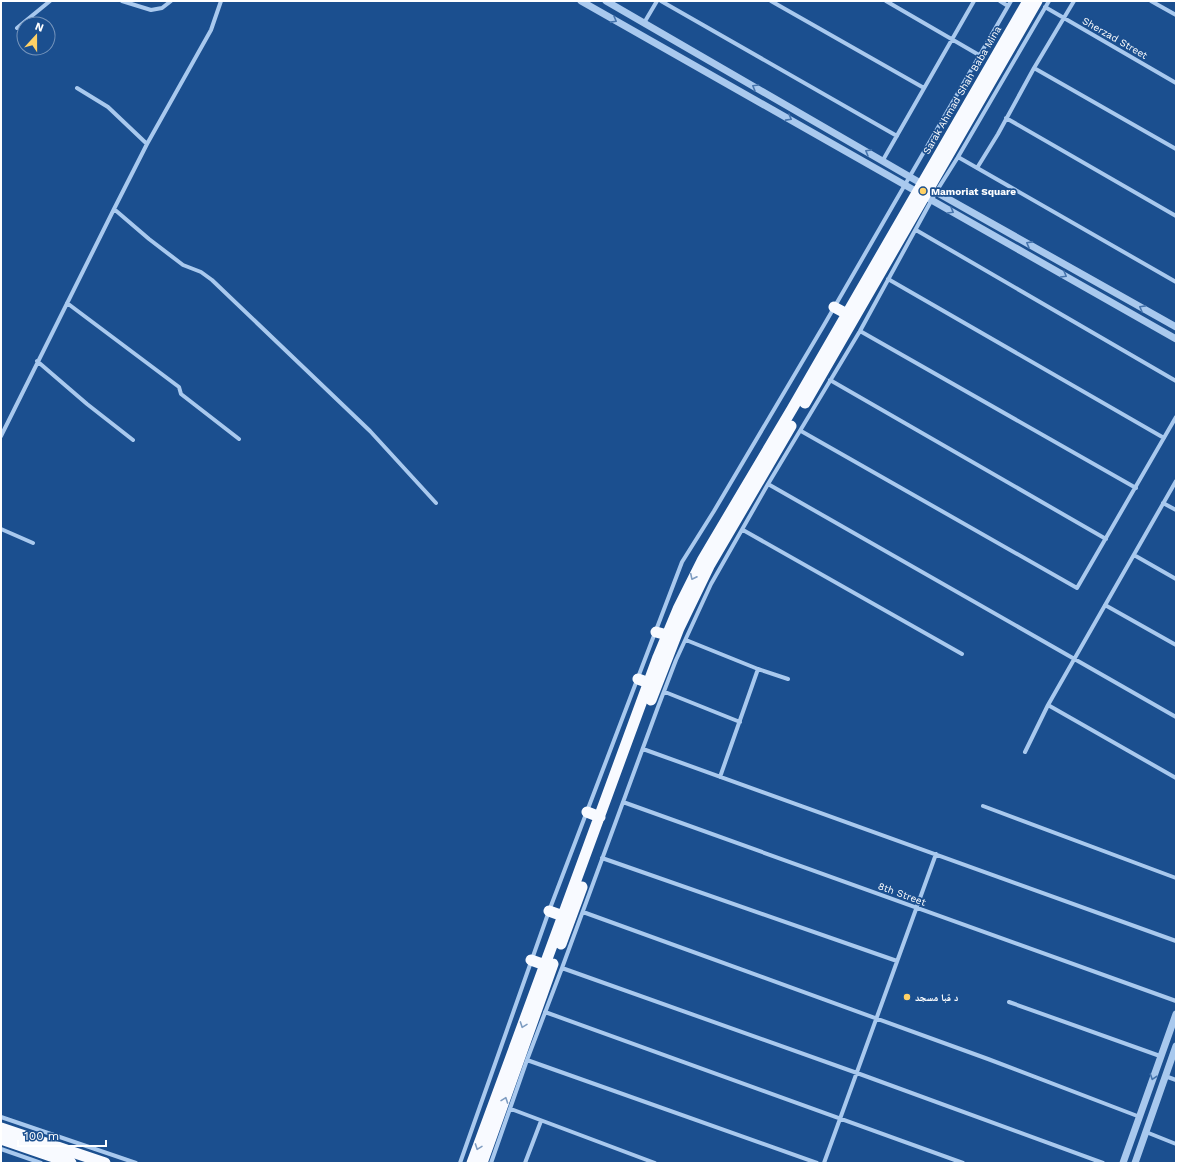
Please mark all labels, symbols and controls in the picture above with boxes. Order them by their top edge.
street label: Sherzad Street [1081,15,1150,61]
north arrow [16,16,56,56]
one-way arrow [610,16,618,23]
text: N [33,20,46,35]
street label: Sarak Ahmad Shah Baba Mina [921,24,1003,156]
one-way arrow [752,84,759,91]
one-way arrow [785,114,792,121]
one-way arrow [865,149,872,156]
marker: Mamoriat Square [918,186,928,196]
place label: Mamoriat Square [931,186,1016,197]
one-way arrow [947,206,954,214]
one-way arrow [1026,242,1033,249]
one-way arrow [1060,271,1067,278]
one-way arrow [1139,306,1146,313]
one-way arrow [691,572,698,580]
street label: 8th Street [877,880,928,908]
marker: د قبا مسجد [902,992,912,1002]
place label: د قبا مسجد [915,992,958,1003]
one-way arrow [519,1021,527,1028]
one-way arrow [1150,1073,1158,1080]
one-way arrow [500,1097,508,1104]
scale bar [18,1122,106,1148]
text: 100 m [24,1129,59,1143]
one-way arrow [474,1144,483,1151]

